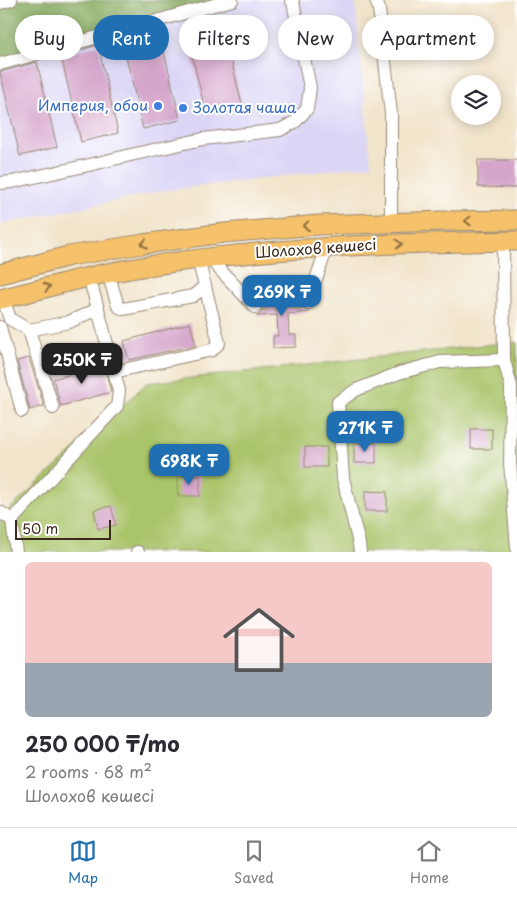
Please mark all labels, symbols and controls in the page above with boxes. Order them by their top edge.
chip: Buy [15,15,83,60]
chip: Rent [93,15,169,60]
chip: Filters [179,15,268,60]
chip: New [278,15,352,60]
chip: Apartment [362,15,494,60]
map controls [451,75,501,125]
button: layers [451,75,501,125]
place label: Империя, обои [38,93,148,116]
place label: Золотая чаша [193,95,297,118]
marker: Империя, обои [152,100,164,112]
marker: Золотая чаша [177,102,189,114]
one-way arrow [464,216,472,226]
one-way arrow [302,220,310,231]
street label: Шолохов көшесі [255,232,377,263]
one-way arrow [140,238,149,248]
one-way arrow [395,238,403,249]
pin: 269K ₸ [241,274,323,317]
text: 269K ₸ [253,279,311,303]
one-way arrow [43,282,52,293]
pin: 250K ₸ [41,342,123,385]
text: 250K ₸ [52,347,112,371]
pin: 271K ₸ [324,410,406,453]
text: 271K ₸ [338,415,392,439]
pin: 698K ₸ [148,444,230,486]
text: 698K ₸ [160,448,218,472]
scale bar [15,517,111,540]
text: 50 m [22,518,58,539]
icon: home [214,595,304,685]
text: 250 000 ₸/mo [25,727,180,759]
text: 2 rooms · 68 m² [25,759,152,783]
text: Шолохов көшесі [25,783,154,807]
tab: Map [68,837,98,888]
tab: Saved [234,837,274,888]
tab: Home [410,837,449,888]

